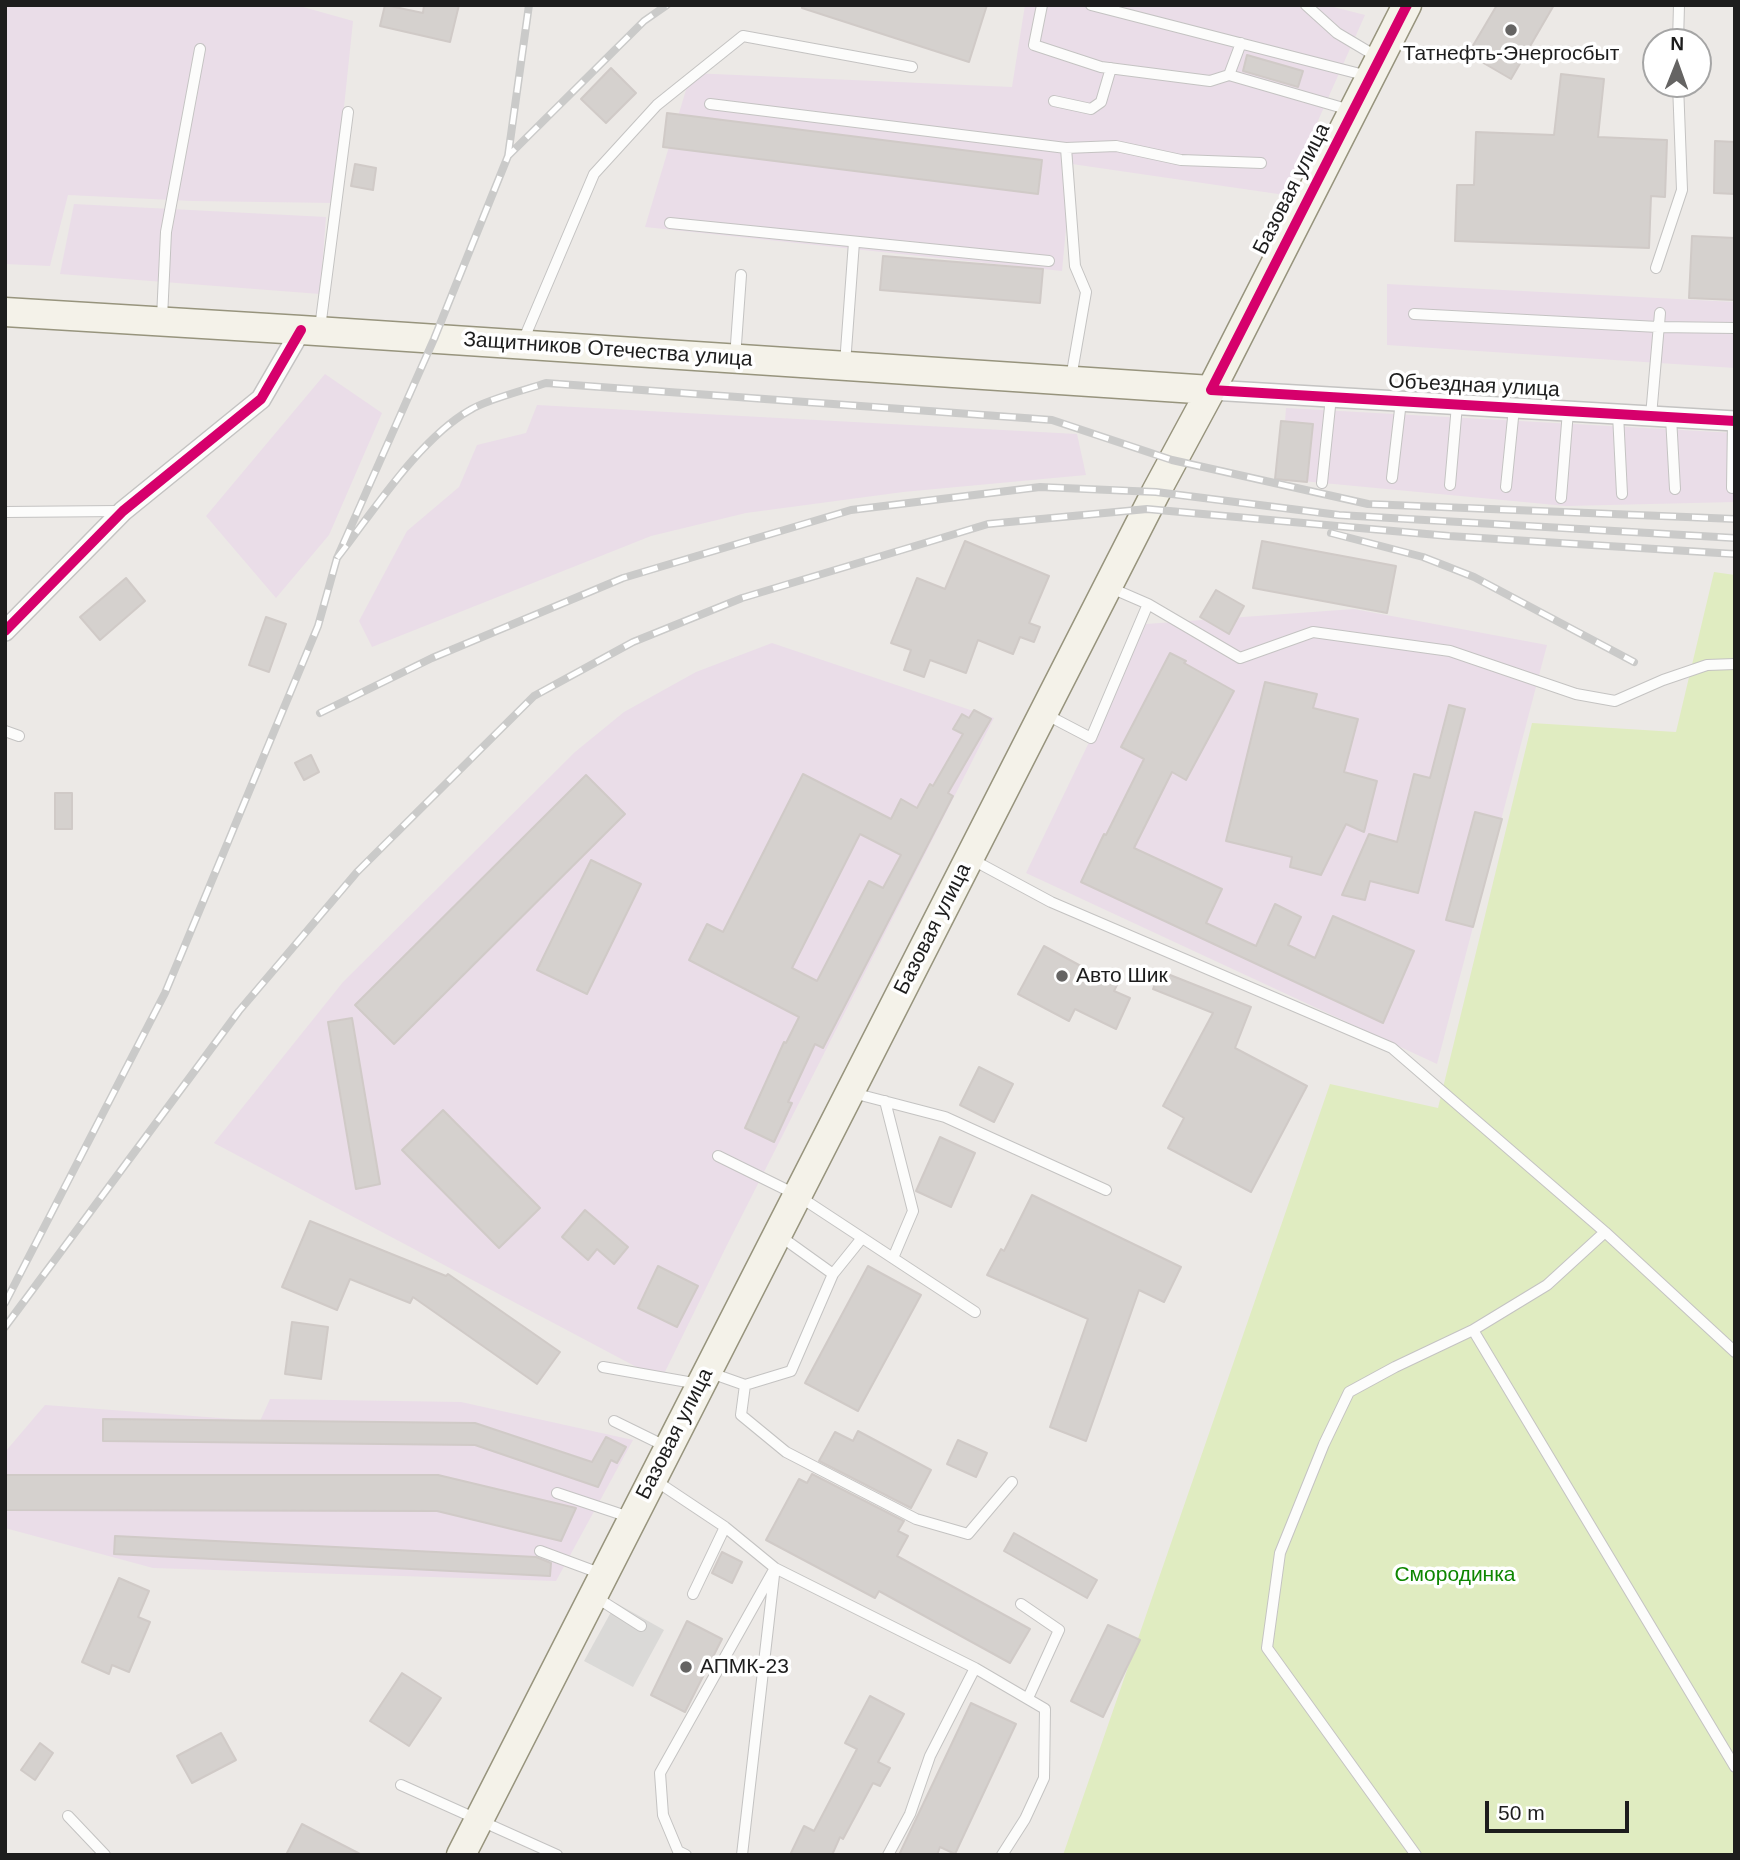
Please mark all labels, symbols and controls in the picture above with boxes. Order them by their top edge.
marker: Татнефть-Энергосбыт [1503,22,1519,38]
north arrow [1642,28,1712,98]
text: N [1670,33,1684,54]
place label: Татнефть-Энергосбыт [1403,41,1619,67]
street label: Базовая улица [1248,119,1336,259]
street label: Защитников Отечества улица [462,327,754,373]
street label: Объездная улица [1388,369,1560,403]
street label: Базовая улица [889,859,977,999]
place label: Авто Шик [1076,963,1168,989]
marker: Авто Шик [1054,968,1070,984]
street label: Базовая улица [631,1364,719,1504]
park label: Смородинка [1394,1562,1516,1588]
place label: АПМК-23 [700,1654,789,1680]
marker: АПМК-23 [678,1659,694,1675]
scale bar [1488,1786,1632,1830]
text: 50 m [1498,1801,1545,1824]

